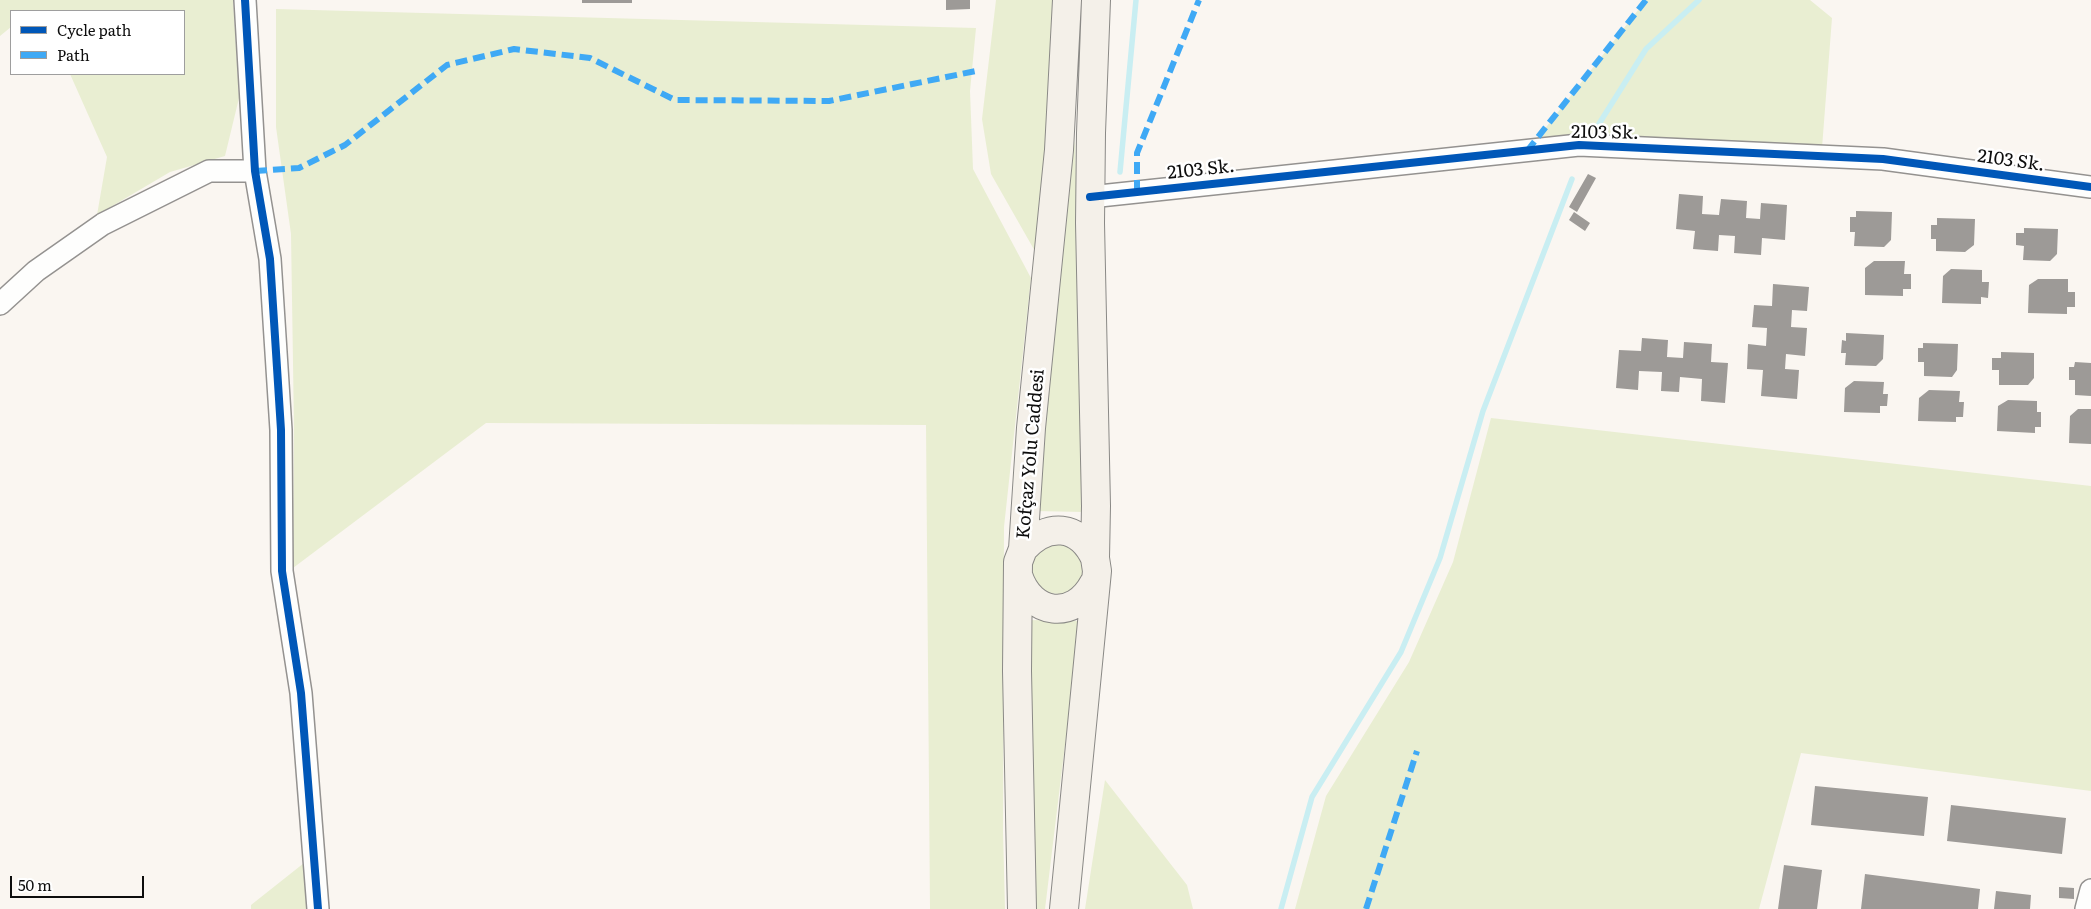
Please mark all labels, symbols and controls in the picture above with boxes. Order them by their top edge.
legend [10,10,185,75]
text: Cycle path [57,18,131,41]
text: Path [57,43,90,66]
street label: 2103 Sk. [1571,122,1639,144]
street label: 2103 Sk. [1976,146,2046,176]
street label: 2103 Sk. [1166,156,1236,184]
street label: Kofçaz Yolu Caddesi [1013,368,1049,540]
scale bar [12,866,146,898]
text: 50 m [18,873,52,896]

